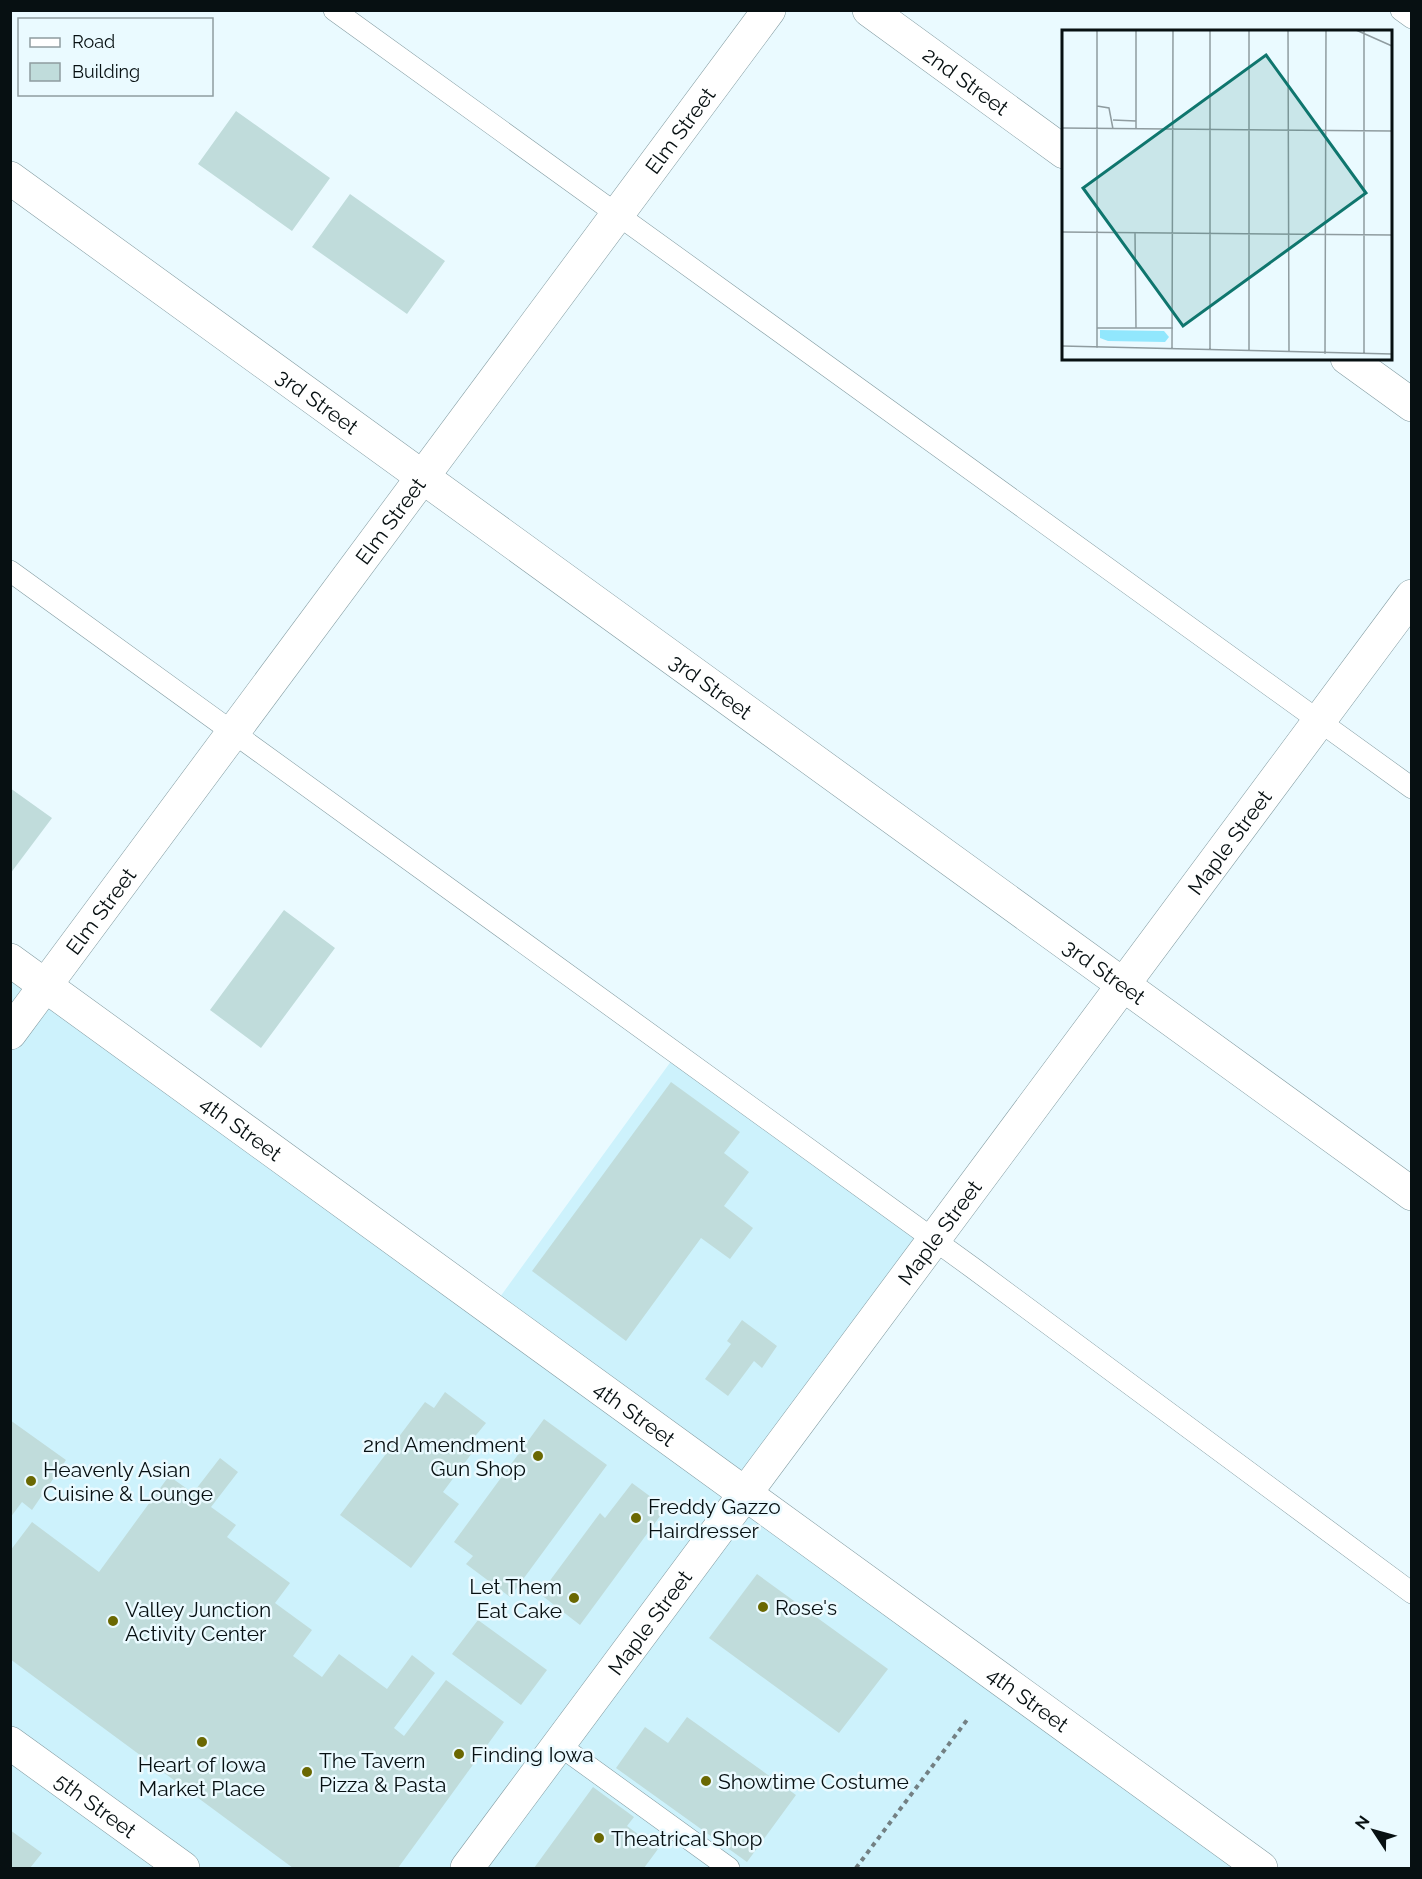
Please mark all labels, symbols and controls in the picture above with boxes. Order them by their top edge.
legend [18,18,213,96]
inset map [1062,30,1392,360]
text: Road [72,31,115,52]
street label: 2nd Street [918,41,1014,120]
text: Building [72,61,140,82]
street label: Elm Street [639,82,720,179]
street label: 3rd Street [272,363,363,439]
street label: Elm Street [350,472,430,569]
street label: 3rd Street [665,648,757,724]
street label: Maple Street [1182,785,1276,900]
street label: Elm Street [60,863,141,959]
street label: 3rd Street [1059,933,1151,1009]
street label: 4th Street [196,1090,287,1166]
street label: Maple Street [892,1175,986,1290]
street label: 4th Street [589,1376,680,1451]
place label: 2nd Amendment Gun Shop [363,1432,526,1481]
marker: 2nd Amendment Gun Shop [531,1449,545,1463]
place label: Heavenly Asian Cuisine & Lounge [43,1457,213,1506]
marker: Heavenly Asian Cuisine & Lounge [24,1474,38,1488]
place label: Freddy Gazzo Hairdresser [648,1494,781,1543]
marker: Freddy Gazzo Hairdresser [629,1511,643,1525]
street label: Maple Street [602,1565,697,1680]
place label: Let Them Eat Cake [469,1574,562,1623]
marker: Let Them Eat Cake [567,1591,581,1605]
place label: Rose's [775,1595,837,1620]
place label: Valley Junction Activity Center [125,1597,271,1646]
marker: Rose's [756,1600,770,1614]
marker: Valley Junction Activity Center [106,1614,120,1628]
street label: 4th Street [983,1661,1074,1737]
marker: Heart of Iowa Market Place [195,1735,209,1749]
place label: Finding Iowa [471,1742,594,1767]
marker: Finding Iowa [452,1747,466,1761]
place label: The Tavern Pizza & Pasta [319,1748,446,1797]
place label: Heart of Iowa Market Place [138,1752,266,1801]
marker: The Tavern Pizza & Pasta [300,1765,314,1779]
street label: 5th Street [50,1767,141,1843]
place label: Showtime Costume [718,1769,909,1794]
marker: Showtime Costume [699,1774,713,1788]
north arrow [1344,1801,1404,1861]
text: N [1351,1812,1374,1833]
place label: Theatrical Shop [611,1826,763,1851]
marker: Theatrical Shop [592,1831,606,1845]

